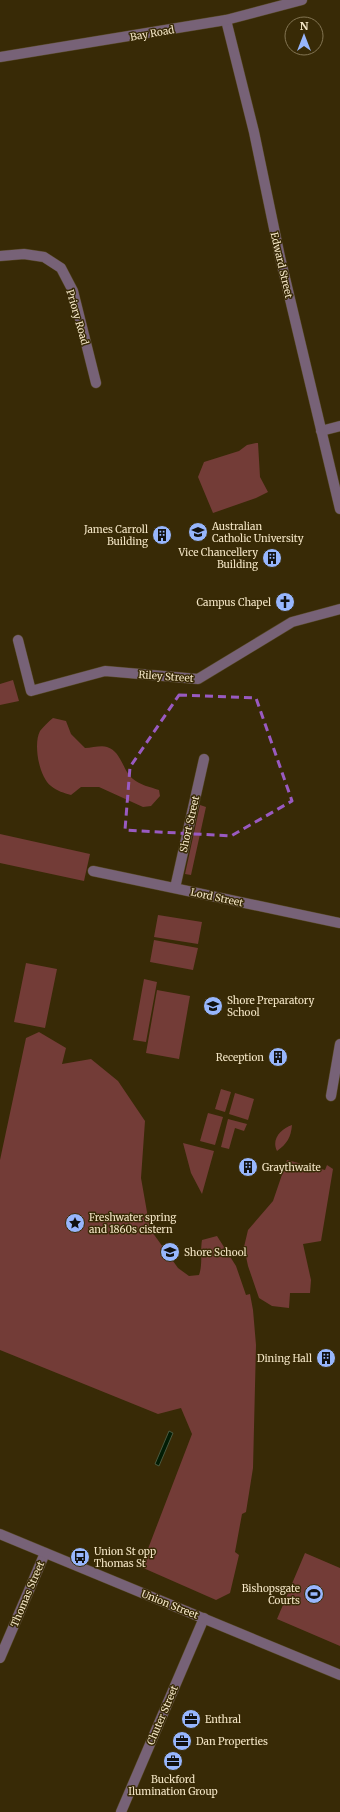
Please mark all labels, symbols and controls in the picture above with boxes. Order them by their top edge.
north arrow [284,16,324,56]
text: N [300,19,309,33]
street label: Bay Road [129,23,175,44]
street label: Edward Street [268,231,295,300]
street label: Priory Road [63,288,92,346]
place label: Australian Catholic University [211,520,304,545]
school or university icon: Australian Catholic University [187,521,209,543]
place label: James Carroll Building [83,523,148,548]
building icon: James Carroll Building [151,524,173,546]
place label: Vice Chancellery Building [178,546,258,571]
building icon: Vice Chancellery Building [261,547,283,569]
church icon: Campus Chapel [274,591,296,613]
place label: Campus Chapel [197,596,271,609]
street label: Riley Street [138,668,194,685]
street label: Short Street [177,794,202,854]
street label: Lord Street [189,886,244,909]
place label: Shore Preparatory School [227,994,314,1019]
school or university icon: Shore Preparatory School [202,995,224,1017]
building icon: Reception [267,1046,289,1068]
place label: Reception [216,1051,264,1064]
building icon: Graythwaite [237,1156,259,1178]
place label: Graythwaite [262,1161,321,1174]
place label: Freshwater spring and 1860s cistern [89,1211,176,1236]
place icon: Freshwater spring and 1860s cistern [64,1212,86,1234]
school or university icon: Shore School [159,1241,181,1263]
place label: Shore School [184,1246,247,1259]
building icon: Dining Hall [315,1347,337,1369]
place label: Dining Hall [257,1352,312,1365]
place label: Union St opp Thomas St [94,1545,156,1570]
bus stop icon: Union St opp Thomas St [69,1546,91,1568]
street label: Thomas Street [8,1559,47,1629]
place label: Bishopsgate Courts [242,1582,300,1607]
sports icon: Bishopsgate Courts [303,1583,325,1605]
street label: Union Street [139,1587,200,1622]
street label: Chuter Street [144,1683,181,1747]
office icon: Enthral [180,1708,202,1730]
place label: Enthral [205,1713,241,1726]
office icon: Dan Properties [171,1730,193,1752]
place label: Dan Properties [196,1735,268,1748]
office icon: Buckford Ilumination Group [162,1750,184,1772]
place label: Buckford Ilumination Group [128,1773,218,1798]

